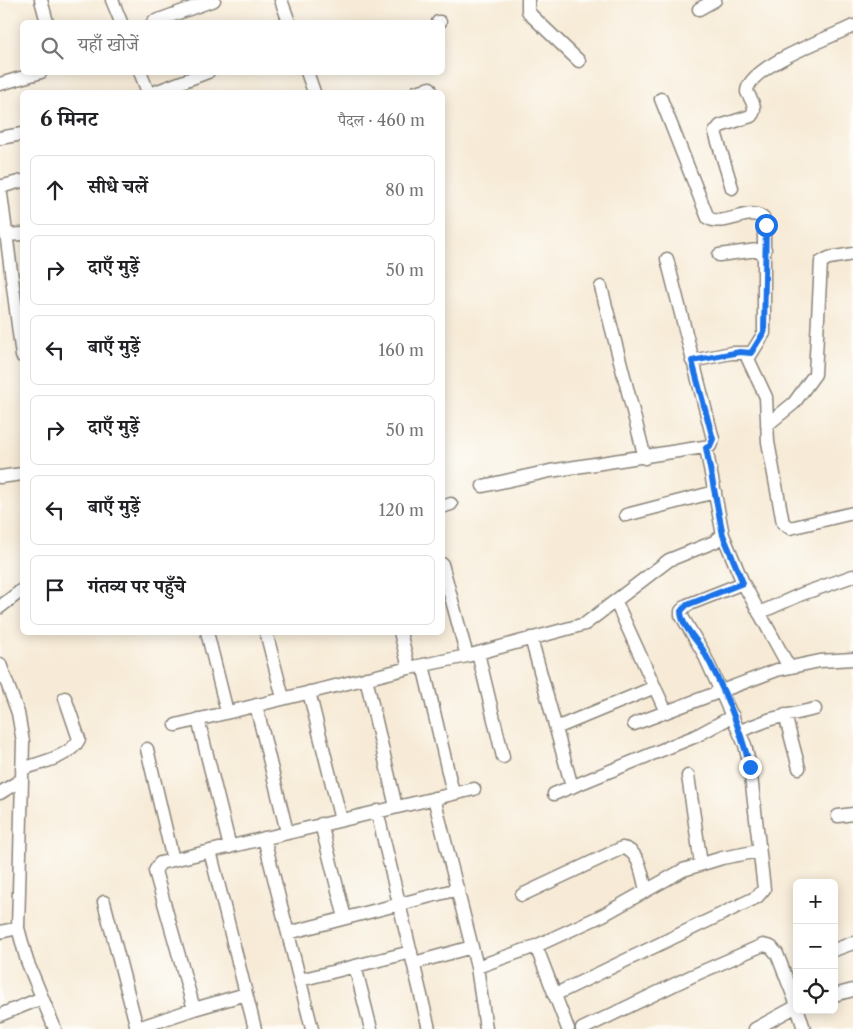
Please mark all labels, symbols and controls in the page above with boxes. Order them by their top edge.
search box [20,20,445,75]
text: यहाँ खोजें [78,33,139,56]
icon: search [38,34,66,62]
text: 6 मिनट [40,106,98,131]
text: पैदल · 460 m [338,110,425,130]
text: सीधे चलें [88,175,148,198]
icon: ahead [41,176,69,204]
text: 80 m [385,180,424,200]
route start [755,214,778,237]
text: दाएँ मुड़ें [88,255,139,278]
icon: right [41,256,69,284]
text: 50 m [386,260,424,280]
text: बाएँ मुड़ें [88,335,140,358]
icon: left [41,336,69,364]
text: 160 m [379,340,424,360]
text: दाएँ मुड़ें [88,415,139,438]
icon: right [41,416,69,444]
text: 50 m [386,420,424,440]
text: बाएँ मुड़ें [88,495,140,518]
icon: left [41,496,69,524]
text: 120 m [379,500,424,520]
text: गंतव्य पर पहुँचे [88,575,185,598]
icon: arrive [41,576,69,604]
route end [739,756,762,779]
map controls [793,879,838,1014]
button: + [793,879,838,924]
button: − [793,924,838,969]
button: locate [793,969,838,1014]

